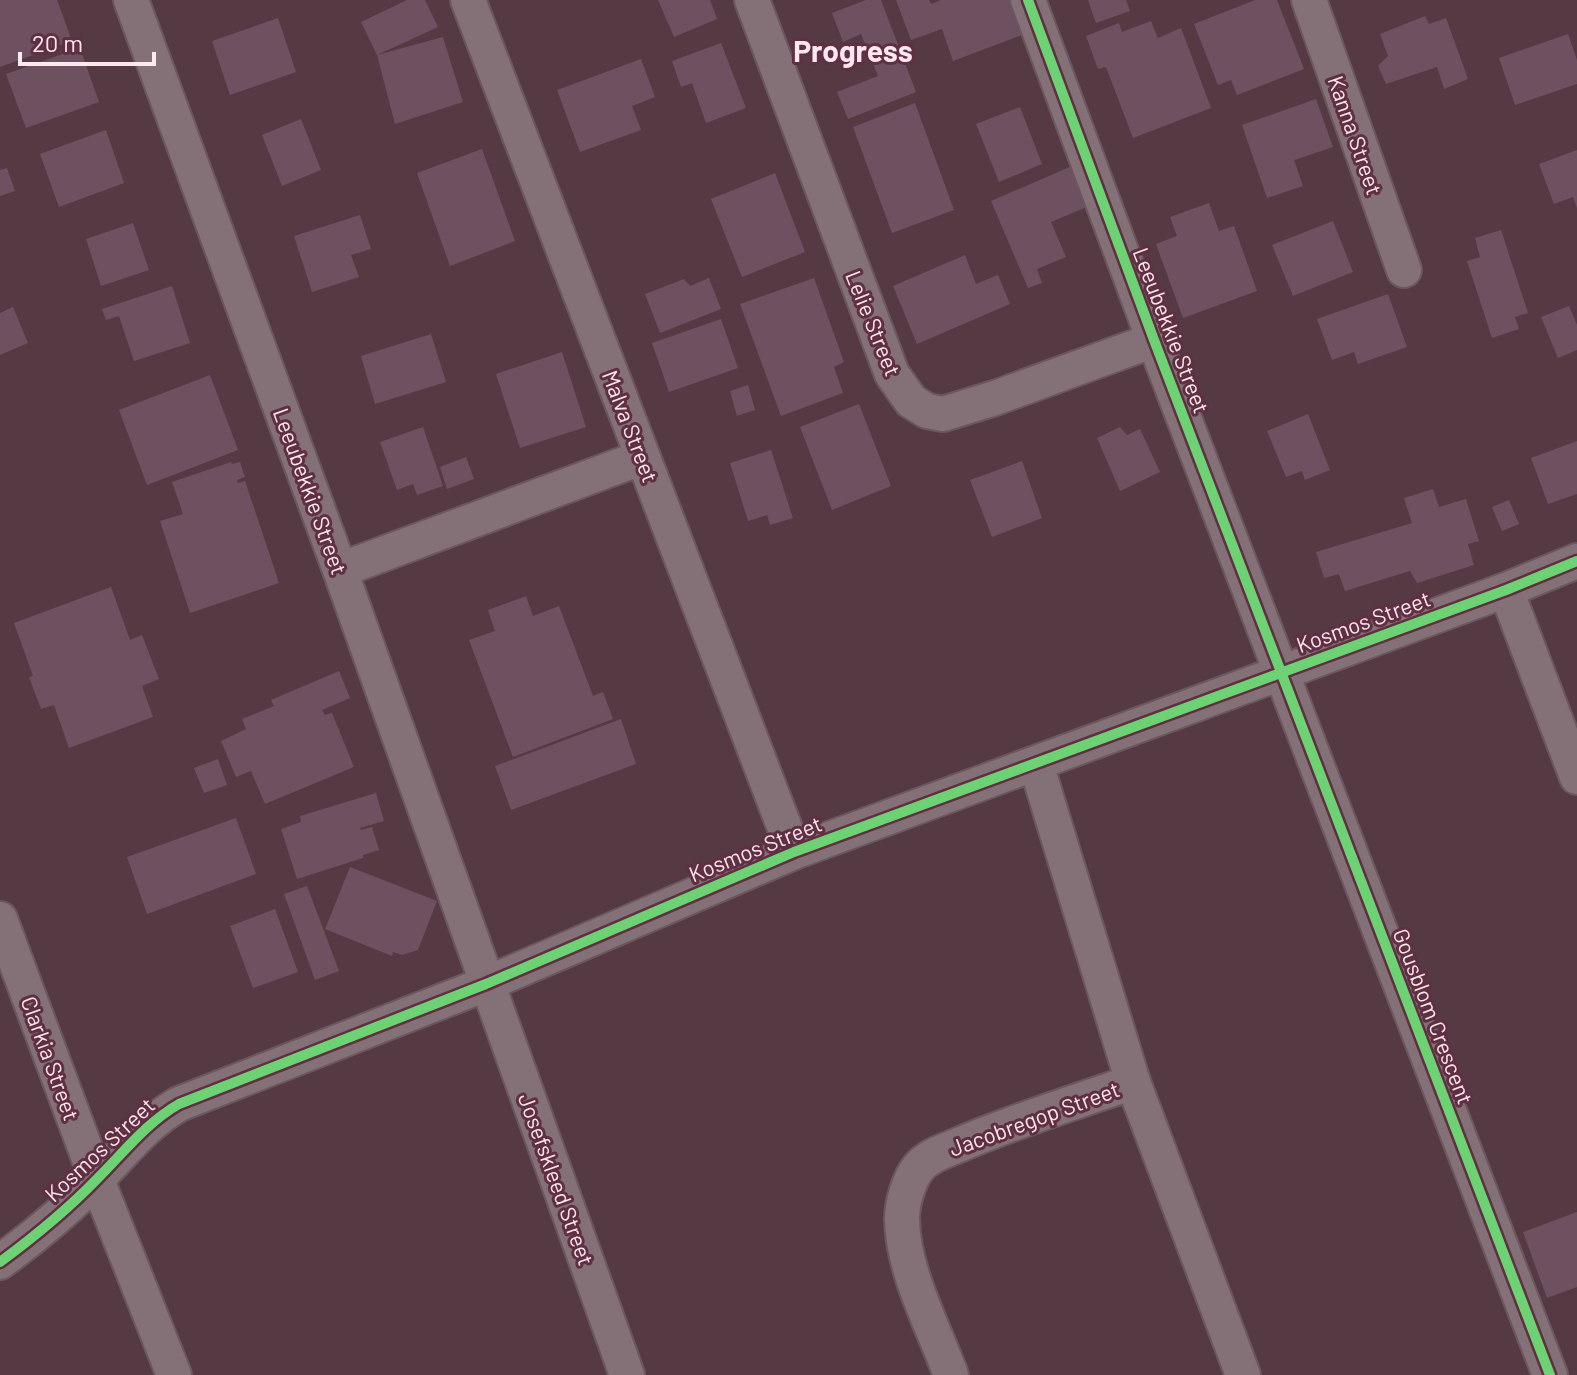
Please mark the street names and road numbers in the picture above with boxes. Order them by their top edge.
street label: Kanna Street [1324,72,1388,198]
street label: Leeubekkie Street [1128,244,1216,416]
street label: Lelie Street [841,267,907,379]
street label: Malva Street [598,366,664,486]
street label: Leeubekkie Street [269,404,353,578]
street label: Kosmos Street [1292,585,1434,657]
street label: Kosmos Street [685,810,825,886]
street label: Gousblom Crescent [1389,925,1479,1107]
street label: Clarkia Street [17,992,85,1124]
street label: Jacobregop Street [945,1075,1123,1161]
street label: Josefskleed Street [514,1090,600,1268]
street label: Kosmos Street [39,1091,159,1207]

